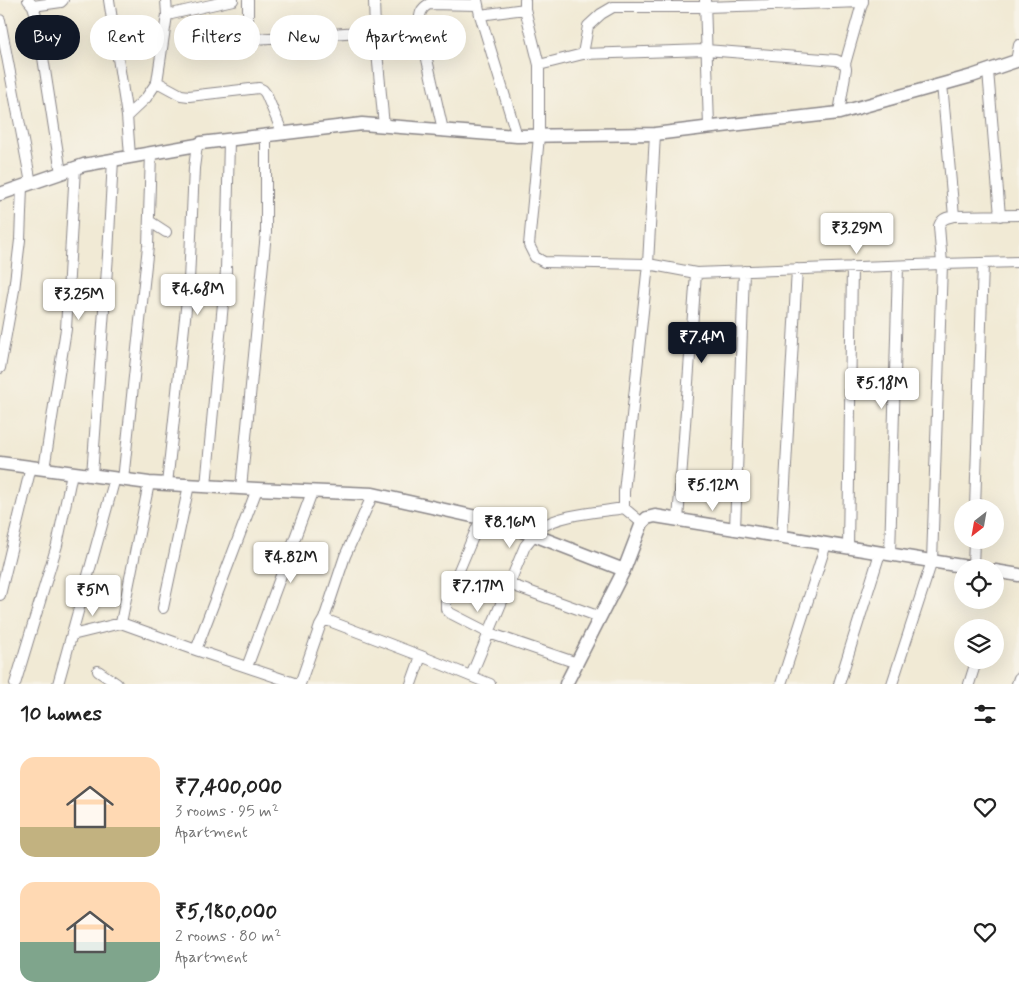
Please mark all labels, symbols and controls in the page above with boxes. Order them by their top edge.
chip: Buy [15,15,80,60]
chip: Rent [90,15,164,60]
chip: Filters [174,15,260,60]
chip: New [270,15,338,60]
chip: Apartment [348,15,466,60]
pin: ₹3.29M [816,212,898,255]
text: ₹3.29M [831,218,883,239]
pin: ₹4.68M [157,274,239,316]
pin: ₹3.25M [38,278,120,321]
text: ₹4.68M [172,279,224,300]
text: ₹3.25M [54,284,104,305]
pin: ₹7.4M [667,322,737,364]
text: ₹7.4M [679,327,725,348]
pin: ₹5.18M [841,368,923,410]
text: ₹5.18M [856,373,908,394]
pin: ₹5.12M [672,470,754,512]
text: ₹5.12M [687,475,739,496]
north arrow [954,499,1004,549]
map controls [954,499,1004,669]
pin: ₹8.16M [469,506,551,549]
text: ₹8.16M [484,512,536,533]
pin: ₹4.82M [250,542,332,584]
text: ₹4.82M [264,547,318,568]
button: locate [954,559,1004,609]
pin: ₹7.17M [437,570,519,613]
pin: ₹5M [69,574,117,617]
text: ₹7.17M [452,576,504,597]
text: ₹5M [77,580,109,601]
button: layers [954,619,1004,669]
text: 10 homes [20,700,102,728]
icon: filters [971,700,999,728]
text: ₹7,400,000 [175,773,282,801]
icon: home [60,777,120,837]
icon: heart [971,793,999,821]
text: 3 rooms · 95 m² [175,801,279,822]
text: Apartment [175,822,248,843]
text: ₹5,180,000 [175,898,277,926]
icon: home [60,902,120,962]
icon: heart [971,918,999,946]
text: 2 rooms · 80 m² [175,926,281,947]
text: Apartment [175,947,248,968]

